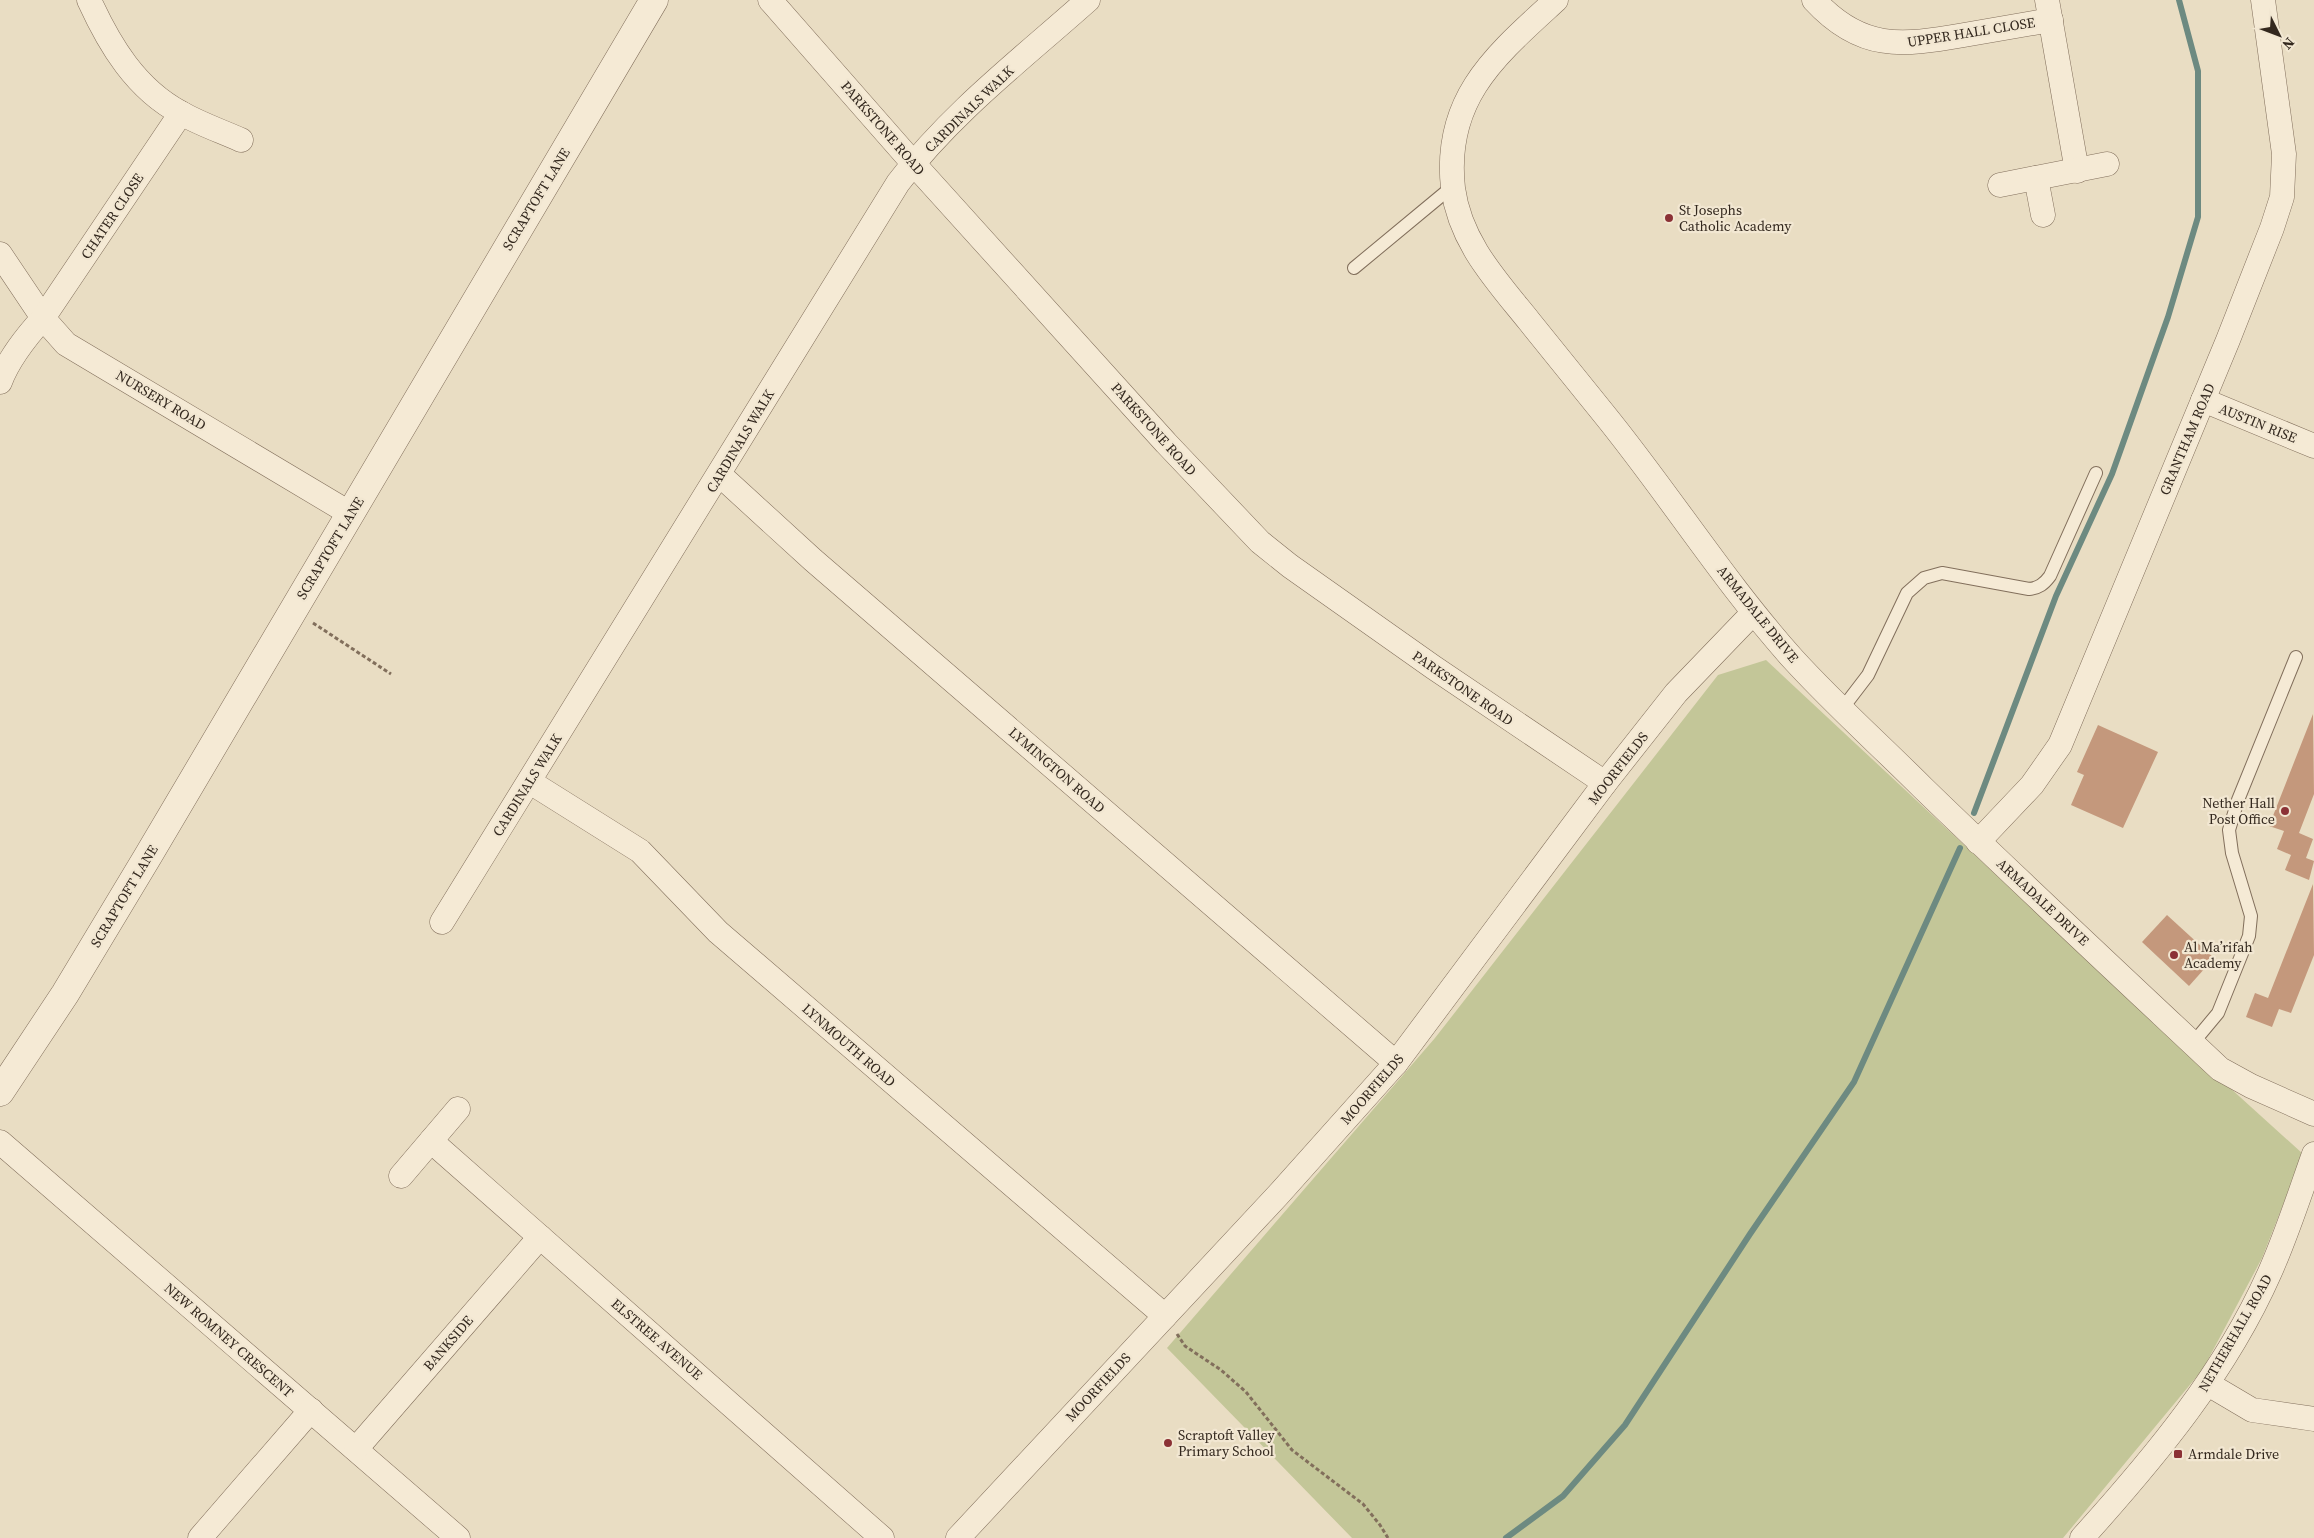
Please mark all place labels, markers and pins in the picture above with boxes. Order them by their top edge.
place label: St Josephs Catholic Academy [1679,200,1792,236]
marker: St Josephs Catholic Academy [1663,212,1675,224]
place label: Nether Hall Post Office [2202,793,2275,829]
marker: Nether Hall Post Office [2279,805,2291,817]
place label: Al Ma’rifah Academy [2184,937,2253,973]
marker: Al Ma’rifah Academy [2168,949,2180,961]
place label: Scraptoft Valley Primary School [1178,1425,1276,1461]
marker: Scraptoft Valley Primary School [1162,1437,1174,1449]
place label: Armdale Drive [2188,1444,2279,1464]
marker: Armdale Drive [2172,1448,2184,1460]

